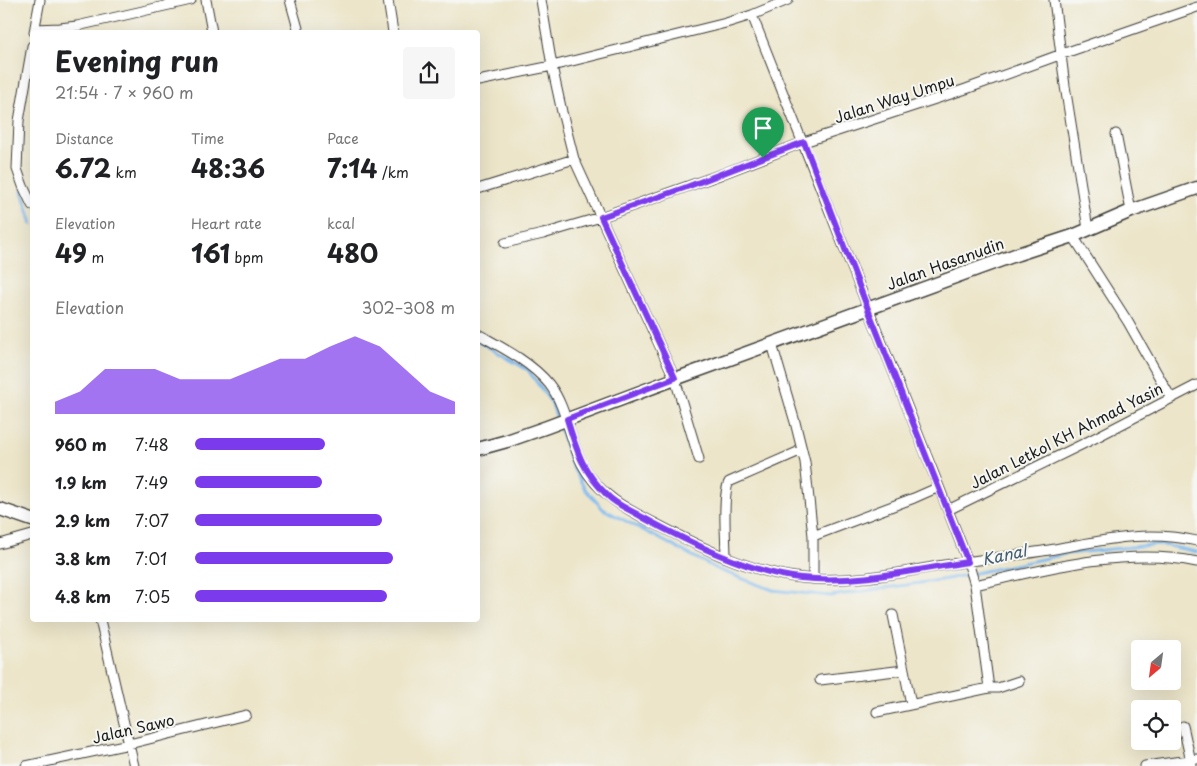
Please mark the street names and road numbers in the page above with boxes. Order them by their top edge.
street label: Jalan Way Umpu [831,68,957,128]
street label: Jalan Hasanudin [883,231,1007,295]
street label: Jalan Letkol KH Ahmad Yasin [965,376,1167,494]
street label: Jalan Sawo [90,707,176,749]

